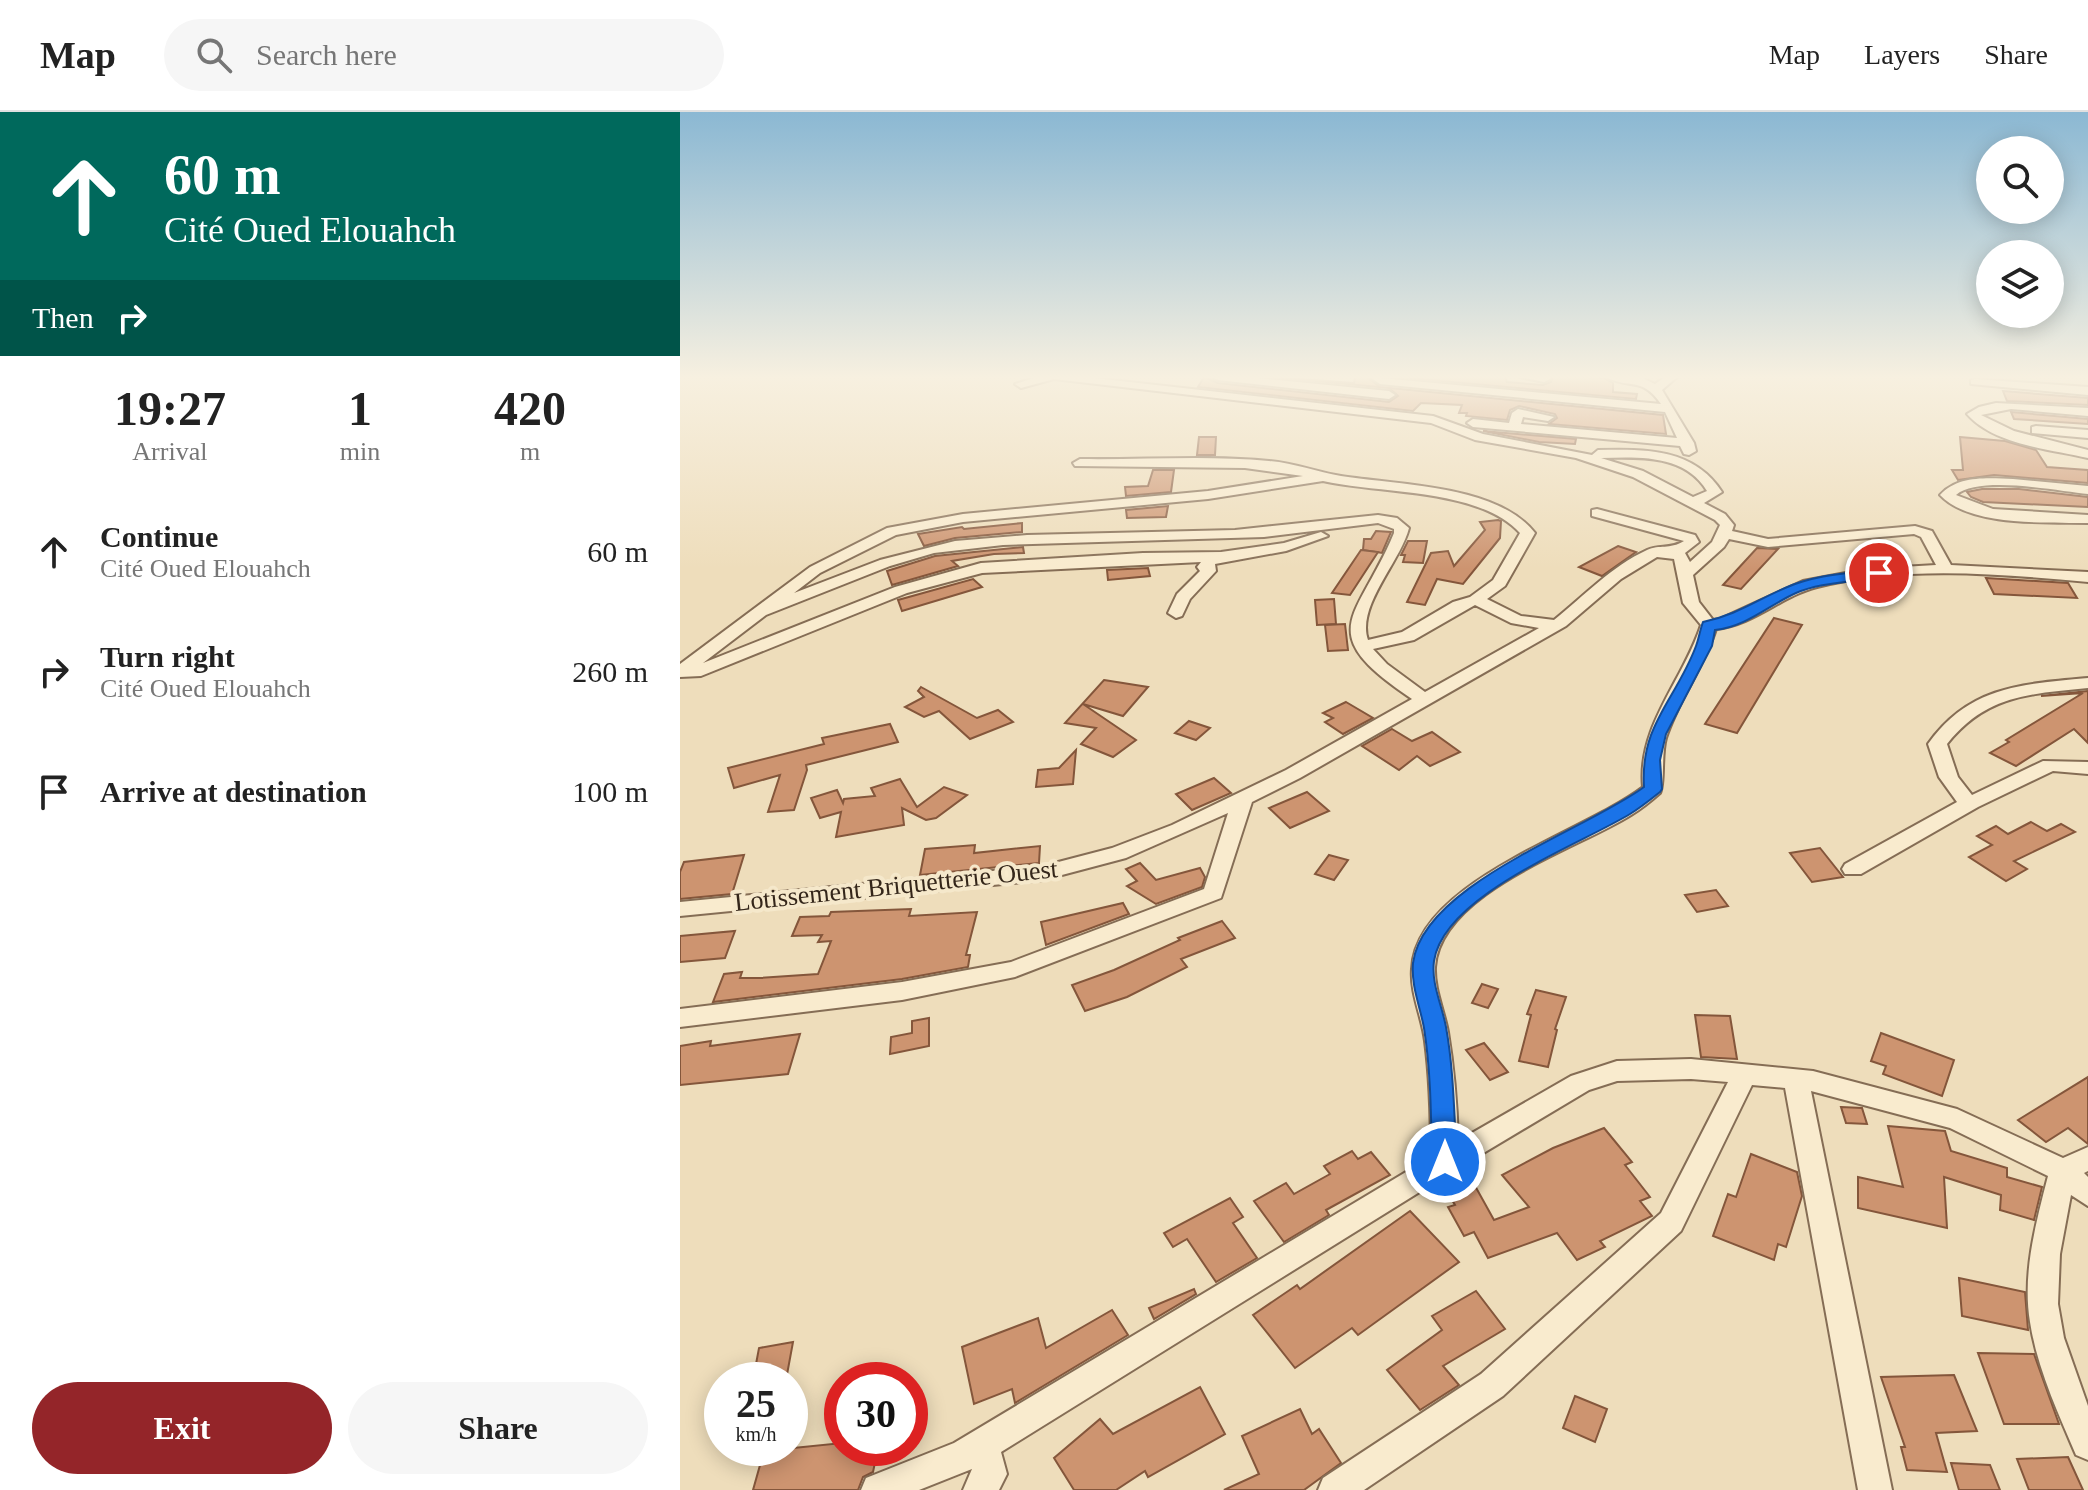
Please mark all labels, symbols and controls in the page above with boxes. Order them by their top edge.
search box [164,19,724,91]
icon: search [192,33,236,77]
text: Map [40,34,116,76]
text: Search here [256,38,397,71]
text: Map [1769,39,1820,70]
text: Layers [1864,39,1940,70]
text: Share [1984,39,2048,70]
map controls [1976,136,2064,328]
button: search [1976,136,2064,224]
icon: ahead [32,144,136,248]
text: 60 m [164,144,281,206]
text: Cité Oued Elouahch [164,210,456,250]
button: layers [1976,240,2064,328]
icon: right [110,296,154,340]
text: Then [32,301,94,334]
text: 19:27 [114,382,226,435]
text: 1 [348,382,372,435]
text: 420 [494,382,566,435]
text: Arrival [132,437,207,466]
text: min [340,437,380,466]
text: m [520,437,540,466]
text: Continue [100,520,218,553]
icon: ahead [32,530,76,574]
text: 60 m [587,535,648,568]
pin [1845,539,1913,607]
icon: arrive [1857,551,1901,595]
text: Cité Oued Elouahch [100,554,311,583]
text: Turn right [100,640,235,673]
icon: right [32,650,76,694]
text: 260 m [572,655,648,688]
text: Cité Oued Elouahch [100,674,311,703]
icon: arrive [32,770,76,814]
text: Arrive at destination [100,775,367,808]
text: 100 m [572,775,648,808]
street label: Lotissement Briquetterie Ouest [733,854,1060,917]
position arrow [1403,1120,1487,1204]
speed limit sign: 30 [824,1362,928,1466]
text: 25 [736,1381,776,1426]
button: Exit [32,1382,332,1474]
button: Share [348,1382,648,1474]
text: km/h [735,1423,777,1445]

